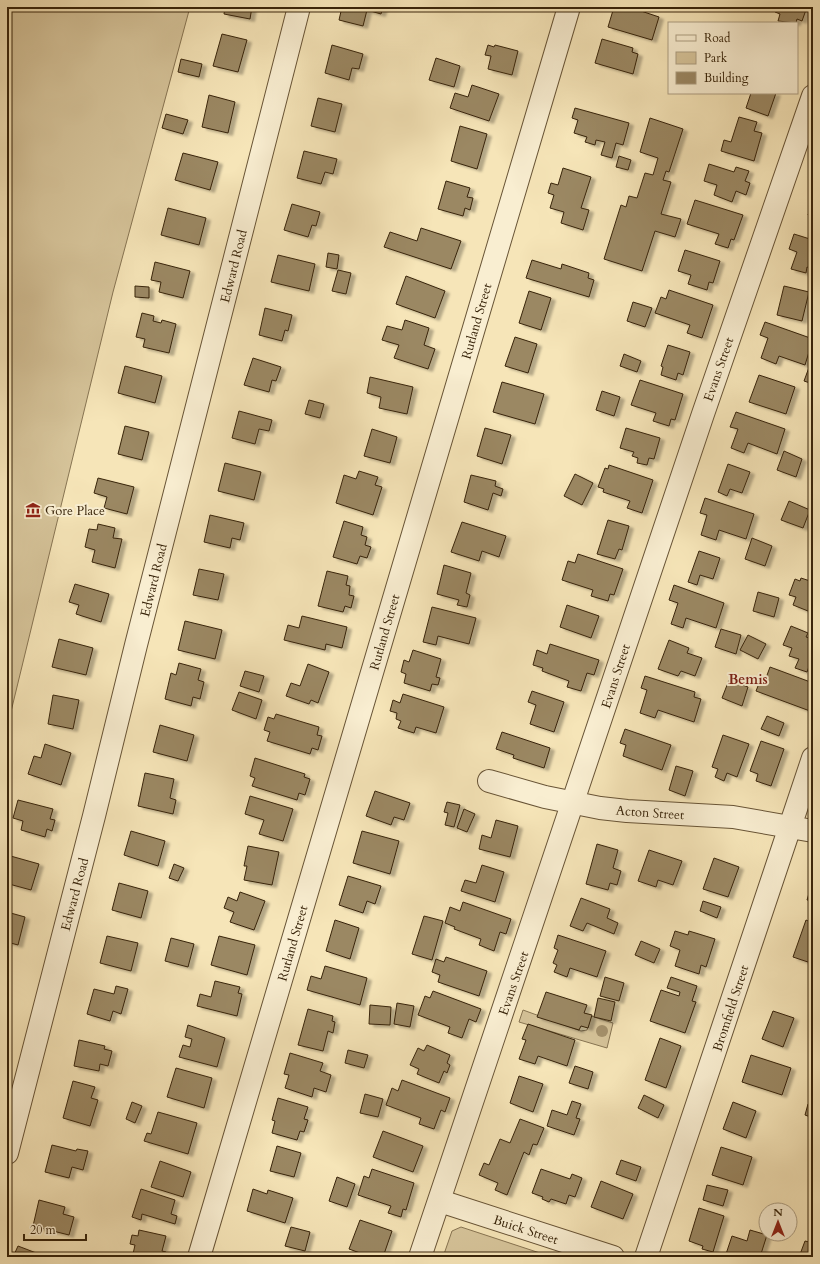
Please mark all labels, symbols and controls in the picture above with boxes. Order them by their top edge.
legend [668,22,798,94]
text: Road [704,30,731,46]
text: Park [704,50,728,66]
text: Building [704,70,749,86]
street label: Edward Road [216,228,252,305]
street label: Rutland Street [458,281,496,361]
street label: Evans Street [700,335,738,404]
museum icon: Gore Place [24,501,42,519]
place label: Gore Place [45,502,105,520]
street label: Edward Road [136,542,172,619]
street label: Rutland Street [366,592,404,672]
street label: Evans Street [597,642,635,711]
district label: Bemis [728,670,768,689]
street label: Acton Street [615,802,685,824]
street label: Edward Road [57,856,93,933]
street label: Rutland Street [274,903,312,983]
street label: Evans Street [495,949,533,1018]
street label: Bromfield Street [709,963,753,1054]
north arrow [758,1202,798,1242]
text: N [773,1205,783,1220]
street label: Buick Street [491,1211,560,1249]
scale bar [24,1216,86,1242]
text: 20 m [30,1222,57,1238]

